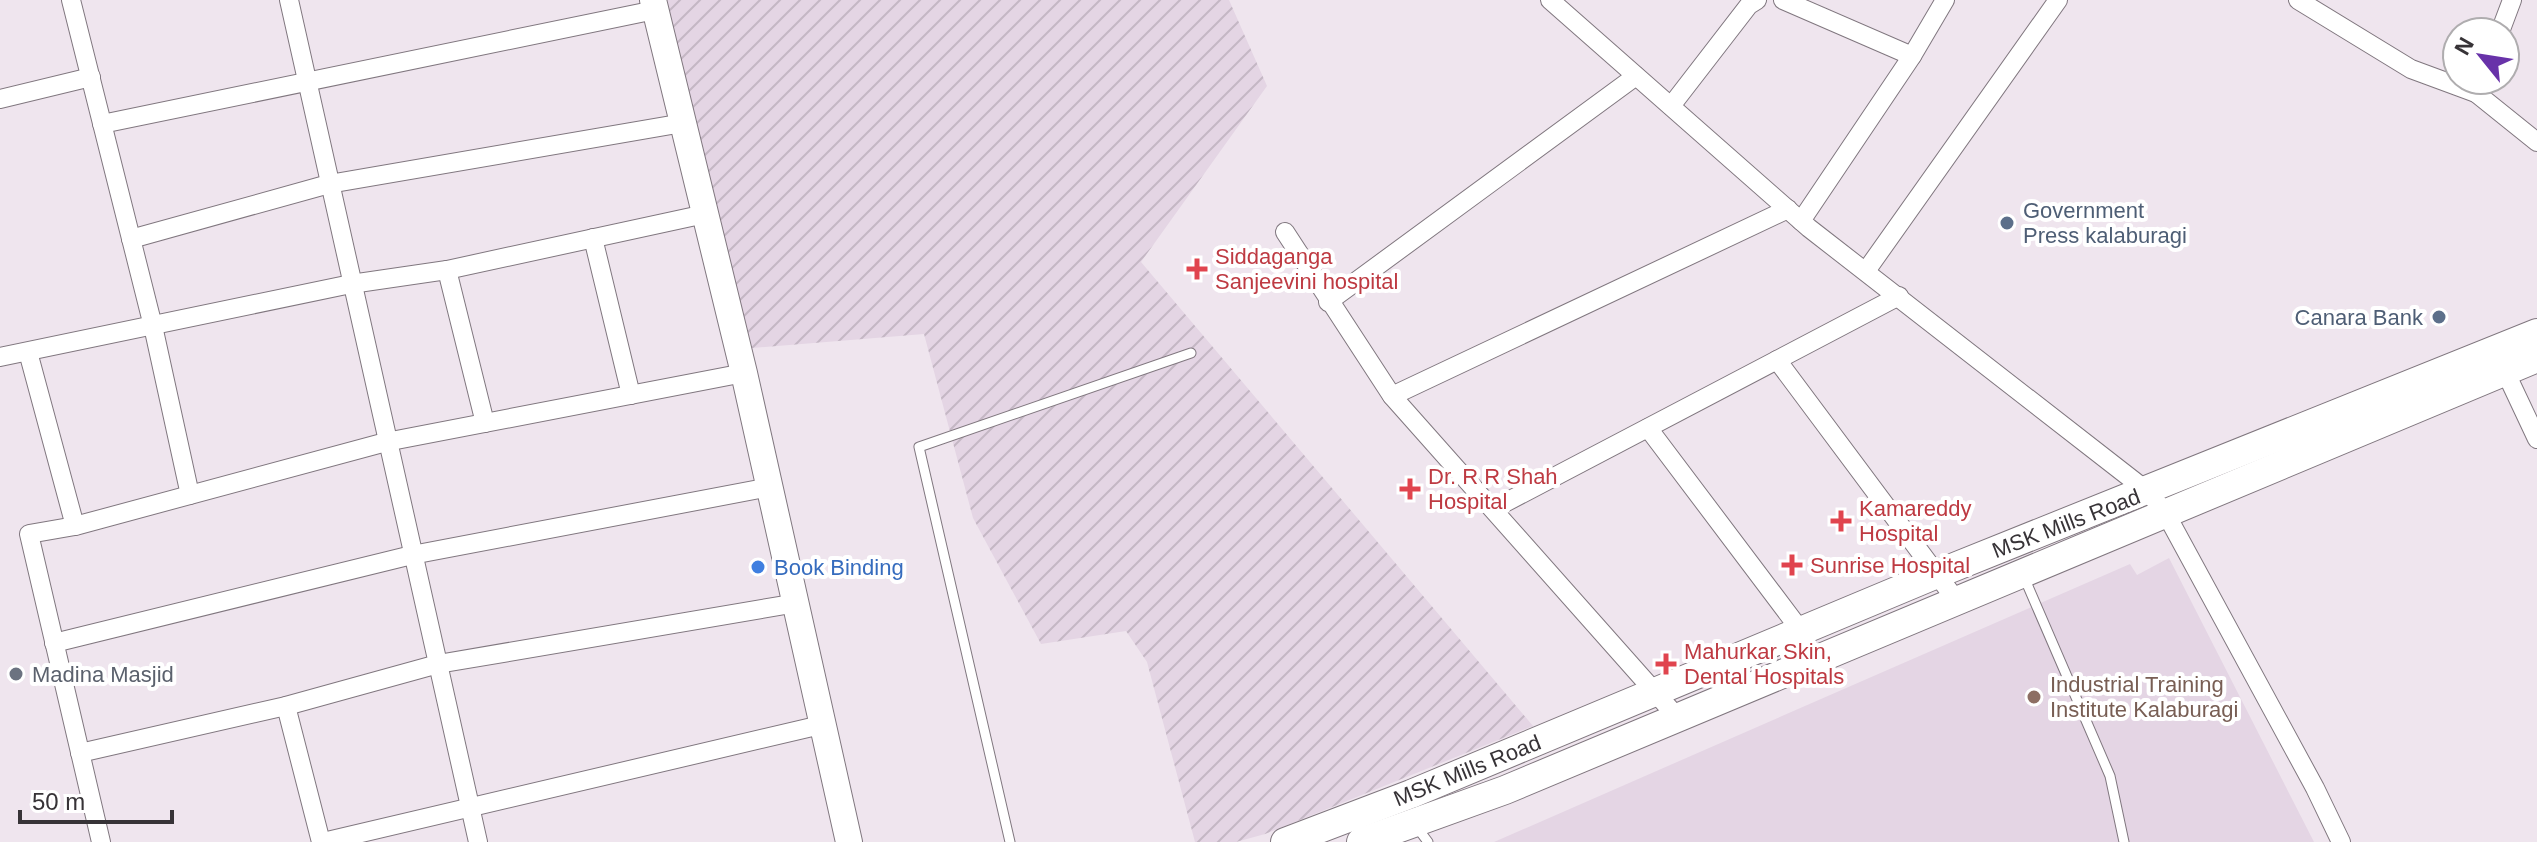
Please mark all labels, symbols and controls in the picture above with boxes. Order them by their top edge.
north arrow [2441,16,2521,96]
text: N [2449,33,2479,59]
place label: Government Press kalaburagi [2023,198,2187,248]
marker: Government Press kalaburagi [1998,214,2016,232]
place label: Siddaganga Sanjeevini hospital [1215,244,1398,294]
marker: Siddaganga Sanjeevini hospital [1186,258,1208,280]
place label: Canara Bank [2295,305,2424,330]
marker: Canara Bank [2430,308,2448,326]
place label: Dr. R R Shah Hospital [1428,464,1558,514]
marker: Dr. R R Shah Hospital [1399,478,1421,500]
street label: MSK Mills Road [1989,484,2144,563]
place label: Kamareddy Hospital [1859,496,1972,546]
marker: Kamareddy Hospital [1830,510,1852,532]
place label: Sunrise Hospital [1810,553,1970,578]
marker: Sunrise Hospital [1781,554,1803,576]
place label: Book Binding [774,555,904,580]
marker: Book Binding [749,558,767,576]
place label: Mahurkar Skin, Dental Hospitals [1684,639,1844,689]
marker: Mahurkar Skin, Dental Hospitals [1655,653,1677,675]
place label: Madina Masjid [32,662,174,687]
marker: Madina Masjid [7,665,25,683]
place label: Industrial Training Institute Kalaburagi [2050,672,2238,722]
marker: Industrial Training Institute Kalaburagi [2025,688,2043,706]
street label: MSK Mills Road [1390,730,1544,811]
scale bar [20,774,172,824]
text: 50 m [32,788,85,815]

